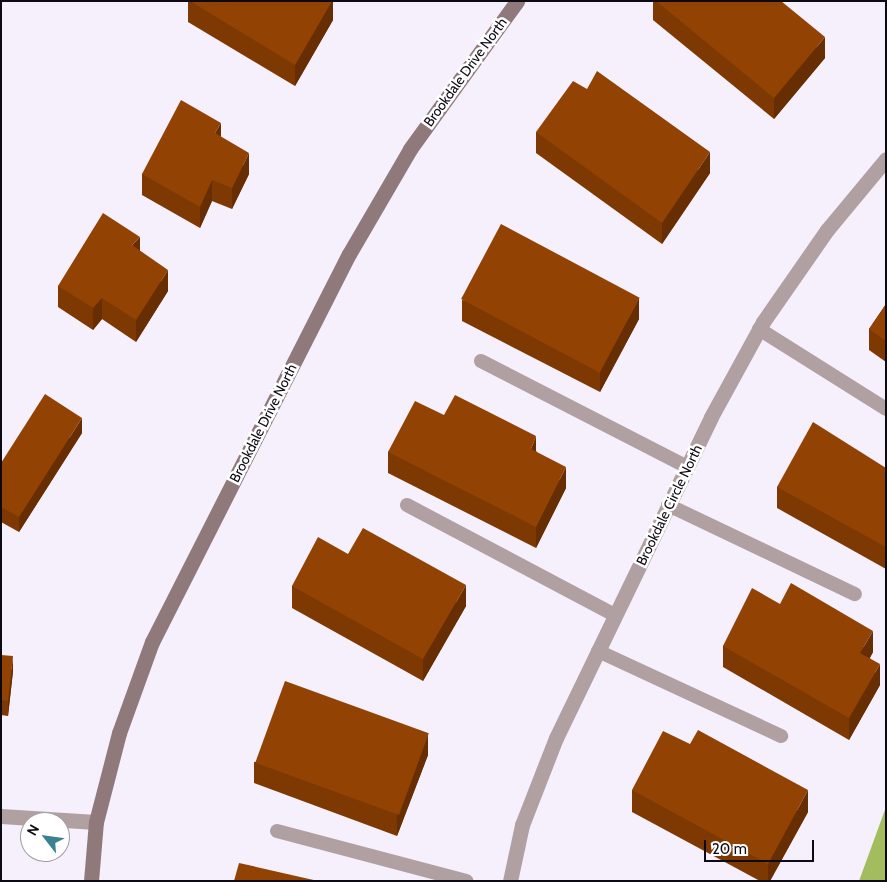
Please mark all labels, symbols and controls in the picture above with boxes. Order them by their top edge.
street label: Brookdale Drive North [420,14,510,130]
street label: Brookdale Drive North [226,361,300,485]
street label: Brookdale Circle North [632,442,706,568]
north arrow [20,812,70,862]
text: N [23,821,43,839]
scale bar [707,830,817,862]
text: 20 m [712,840,747,858]

